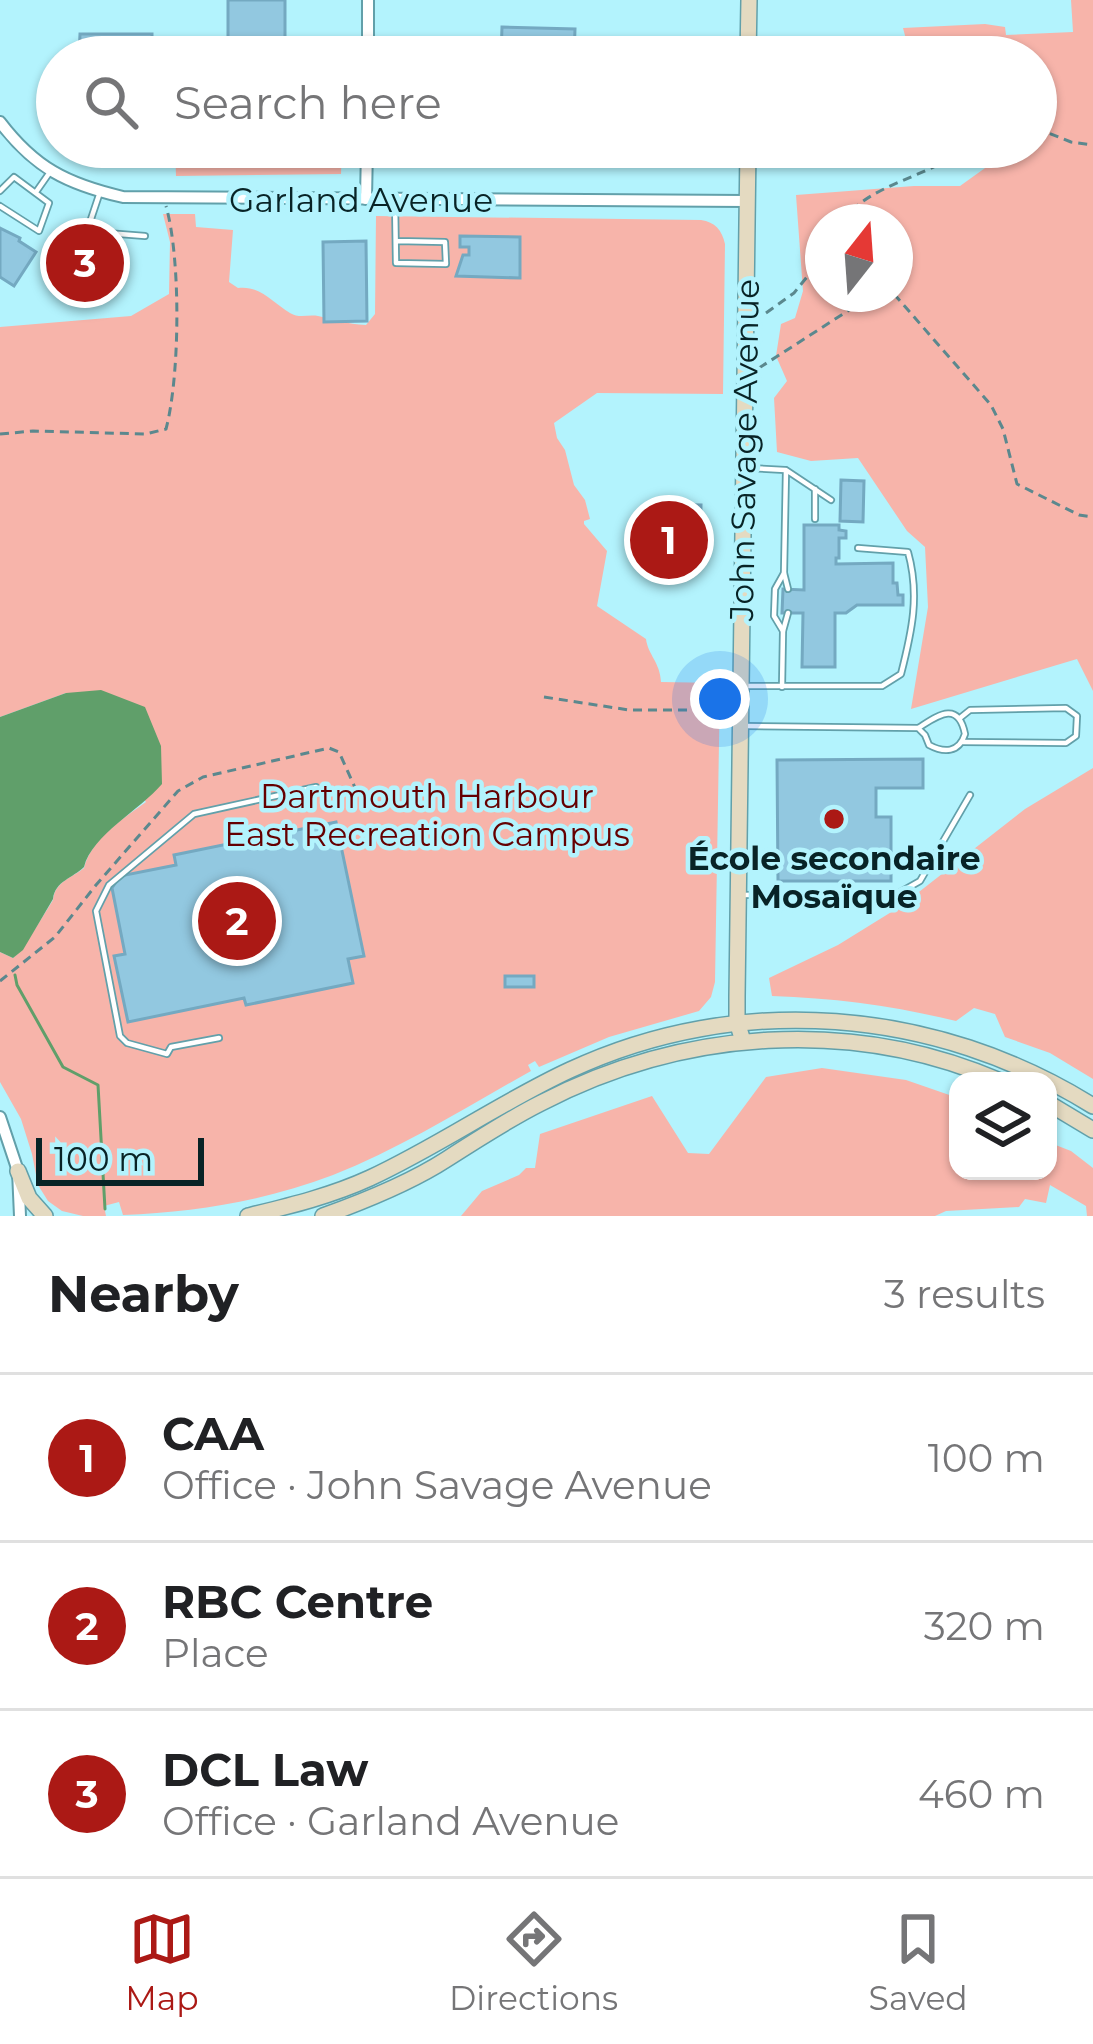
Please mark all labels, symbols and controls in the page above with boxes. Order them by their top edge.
search box [36,36,1057,168]
icon: search [78,69,144,135]
text: Search here [174,75,442,130]
street label: Garland Avenue [229,180,493,220]
north arrow [805,204,913,312]
pin: 3 [46,218,124,308]
street label: John Savage Avenue [721,278,767,623]
pin: 1 [630,495,708,585]
your location [690,669,750,729]
park label: Dartmouth Harbour East Recreation Campus [224,776,630,854]
marker: École secondaire Mosaïque [821,806,847,832]
place label: École secondaire Mosaïque [687,838,981,916]
pin: 2 [198,876,276,966]
map controls [949,1072,1057,1180]
button: layers [949,1072,1057,1180]
scale bar [36,1132,204,1185]
text: 100 m [54,1139,153,1179]
text: Nearby [48,1263,239,1325]
text: 3 results [884,1270,1045,1318]
text: CAA [162,1406,264,1461]
text: 1 [79,1434,95,1482]
text: 100 m [928,1434,1045,1482]
text: Office · John Savage Avenue [162,1461,712,1509]
text: RBC Centre [162,1574,433,1629]
text: 2 [75,1602,99,1650]
text: 320 m [924,1602,1045,1650]
text: Place [162,1629,269,1677]
text: DCL Law [162,1742,369,1797]
text: 3 [75,1770,99,1818]
text: 460 m [918,1770,1045,1818]
text: Office · Garland Avenue [162,1797,619,1845]
tab: Map [125,1906,199,2018]
tab: Directions [449,1906,618,2018]
tab: Saved [869,1906,968,2018]

